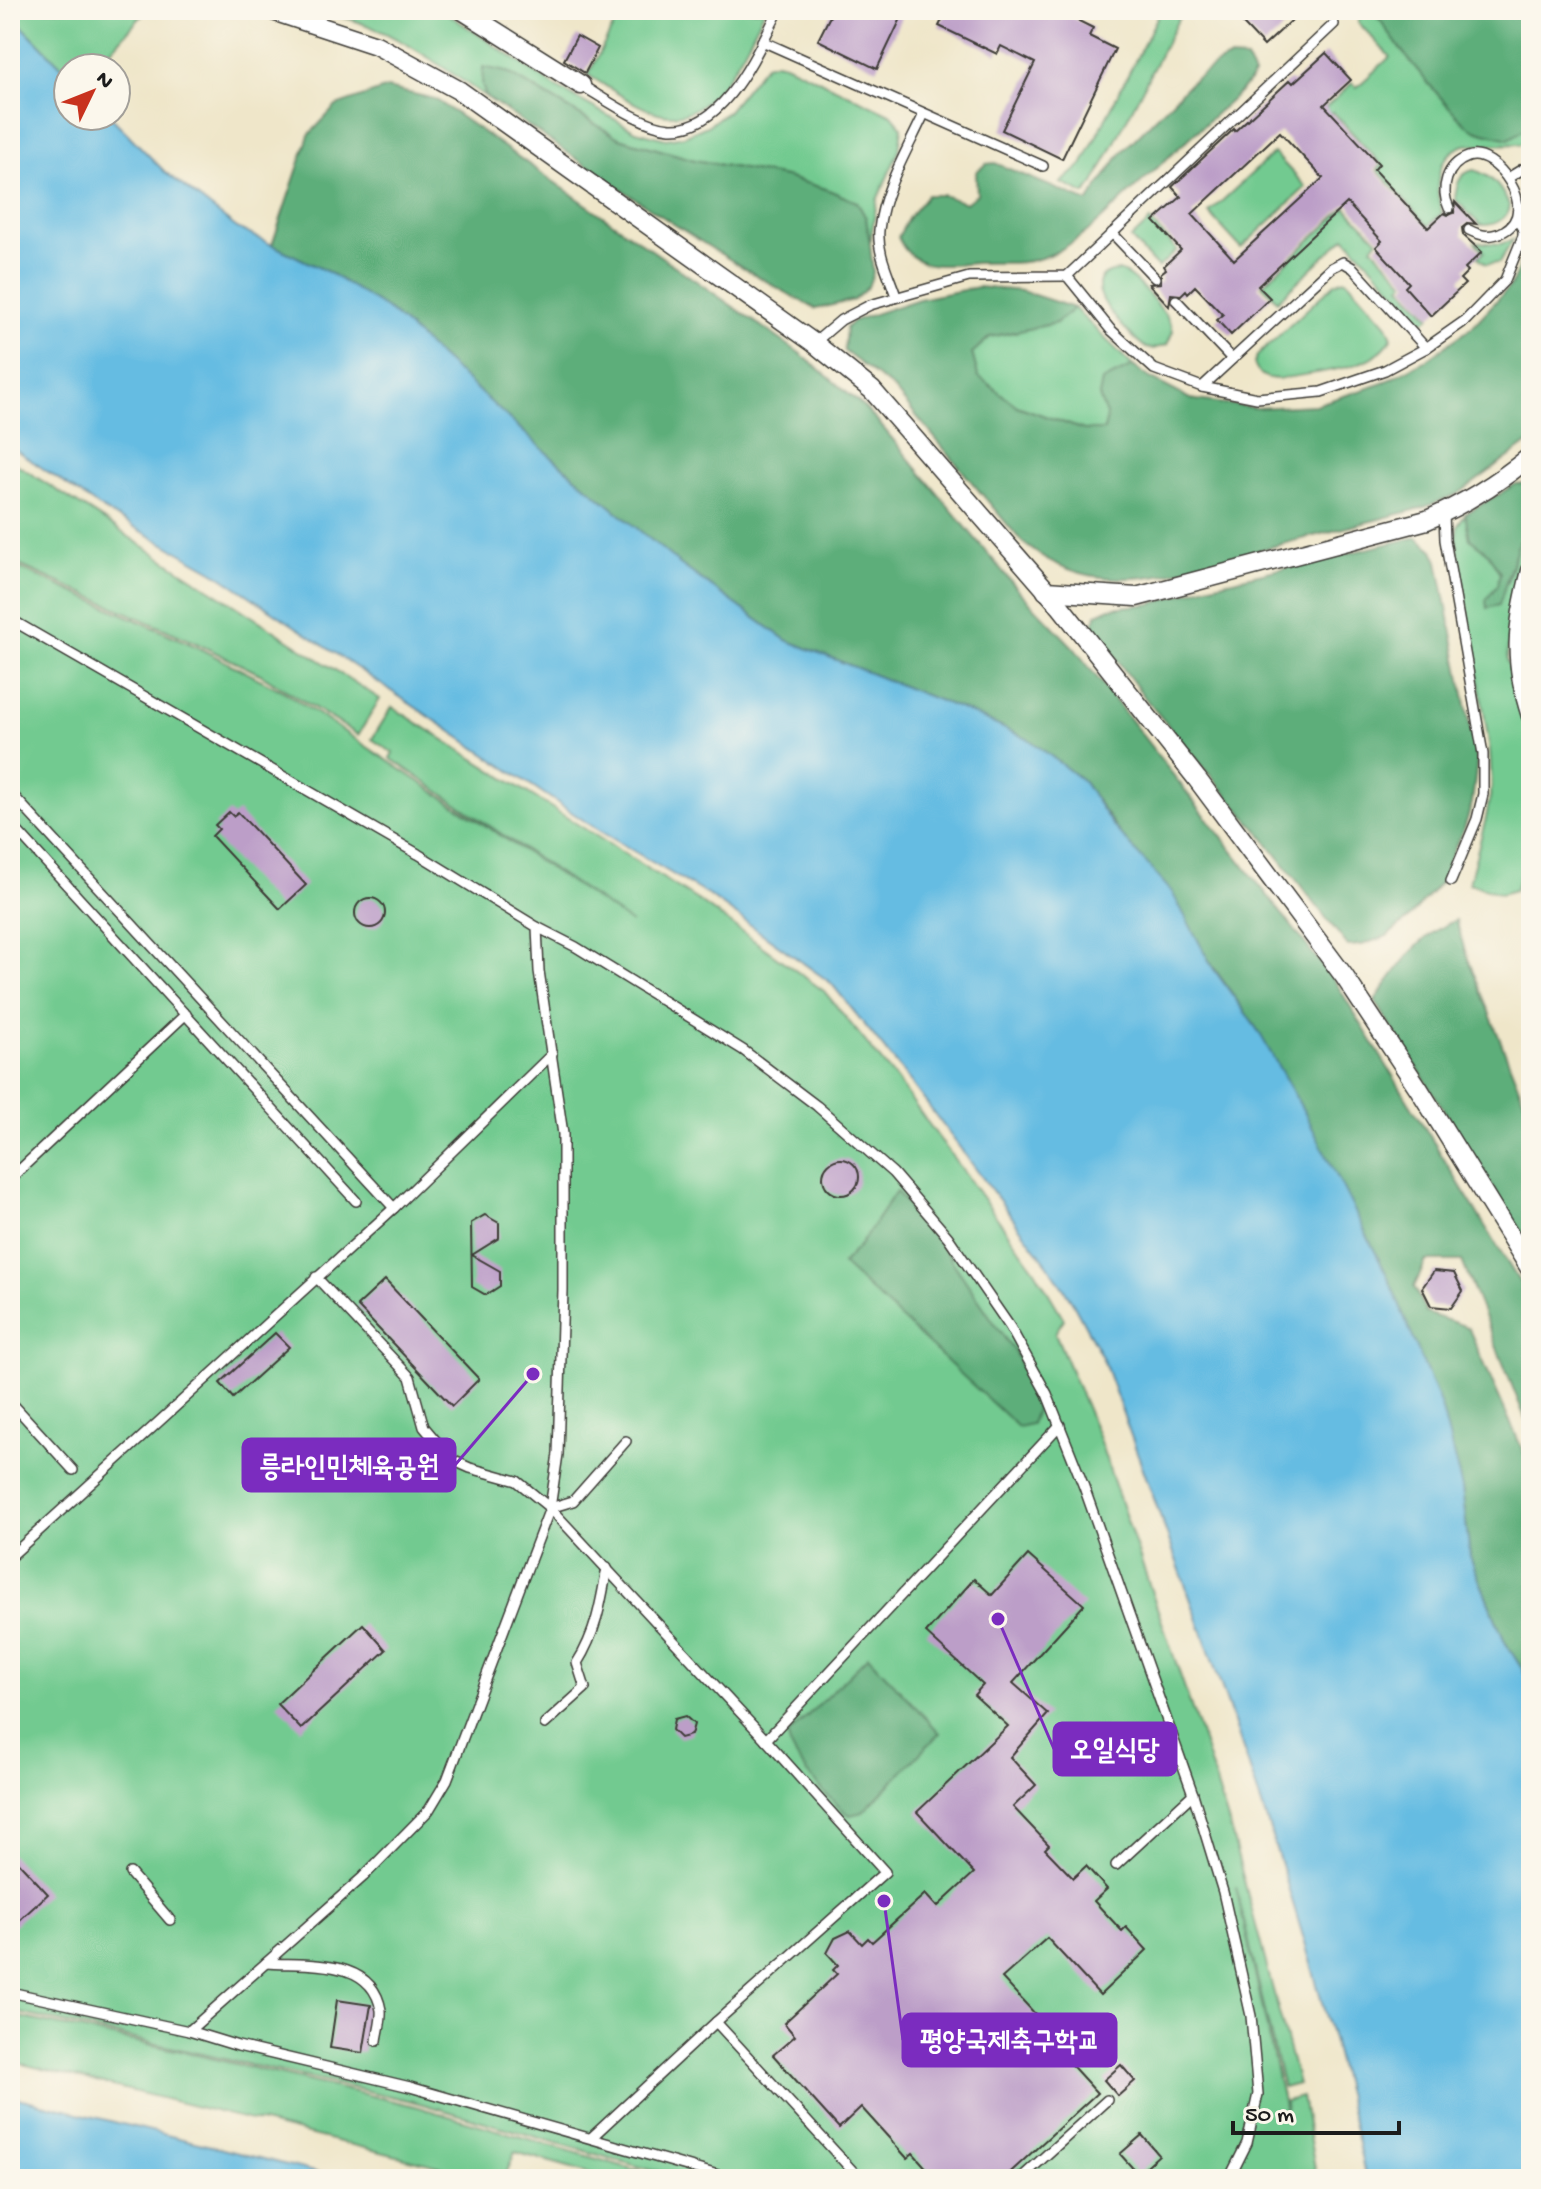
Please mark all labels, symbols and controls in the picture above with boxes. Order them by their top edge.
north arrow [52,52,132,132]
text: N [89,67,118,95]
callout: 릉라인민체육공원 [243,1439,455,1491]
text: 릉라인민체육공원 [259,1453,439,1486]
callout: 오일식당 [1054,1723,1176,1775]
text: 오일식당 [1070,1736,1160,1769]
callout: 평양국제축구학교 [903,2014,1116,2066]
text: 평양국제축구학교 [920,2027,1100,2060]
scale bar [1233,2085,1399,2135]
text: 50 m [1245,2102,1294,2131]

